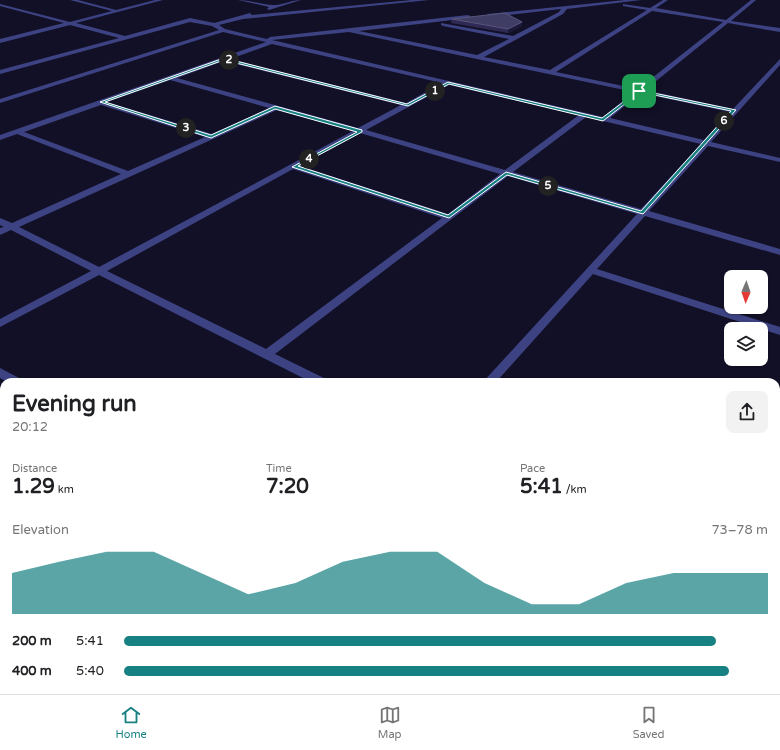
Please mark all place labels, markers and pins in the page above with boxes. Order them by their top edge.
pin: 2 [219,50,239,70]
pin [622,74,656,108]
pin: 1 [425,81,445,101]
pin: 6 [714,111,734,131]
pin: 3 [176,118,196,138]
pin: 4 [299,149,319,169]
pin: 5 [538,176,558,196]

